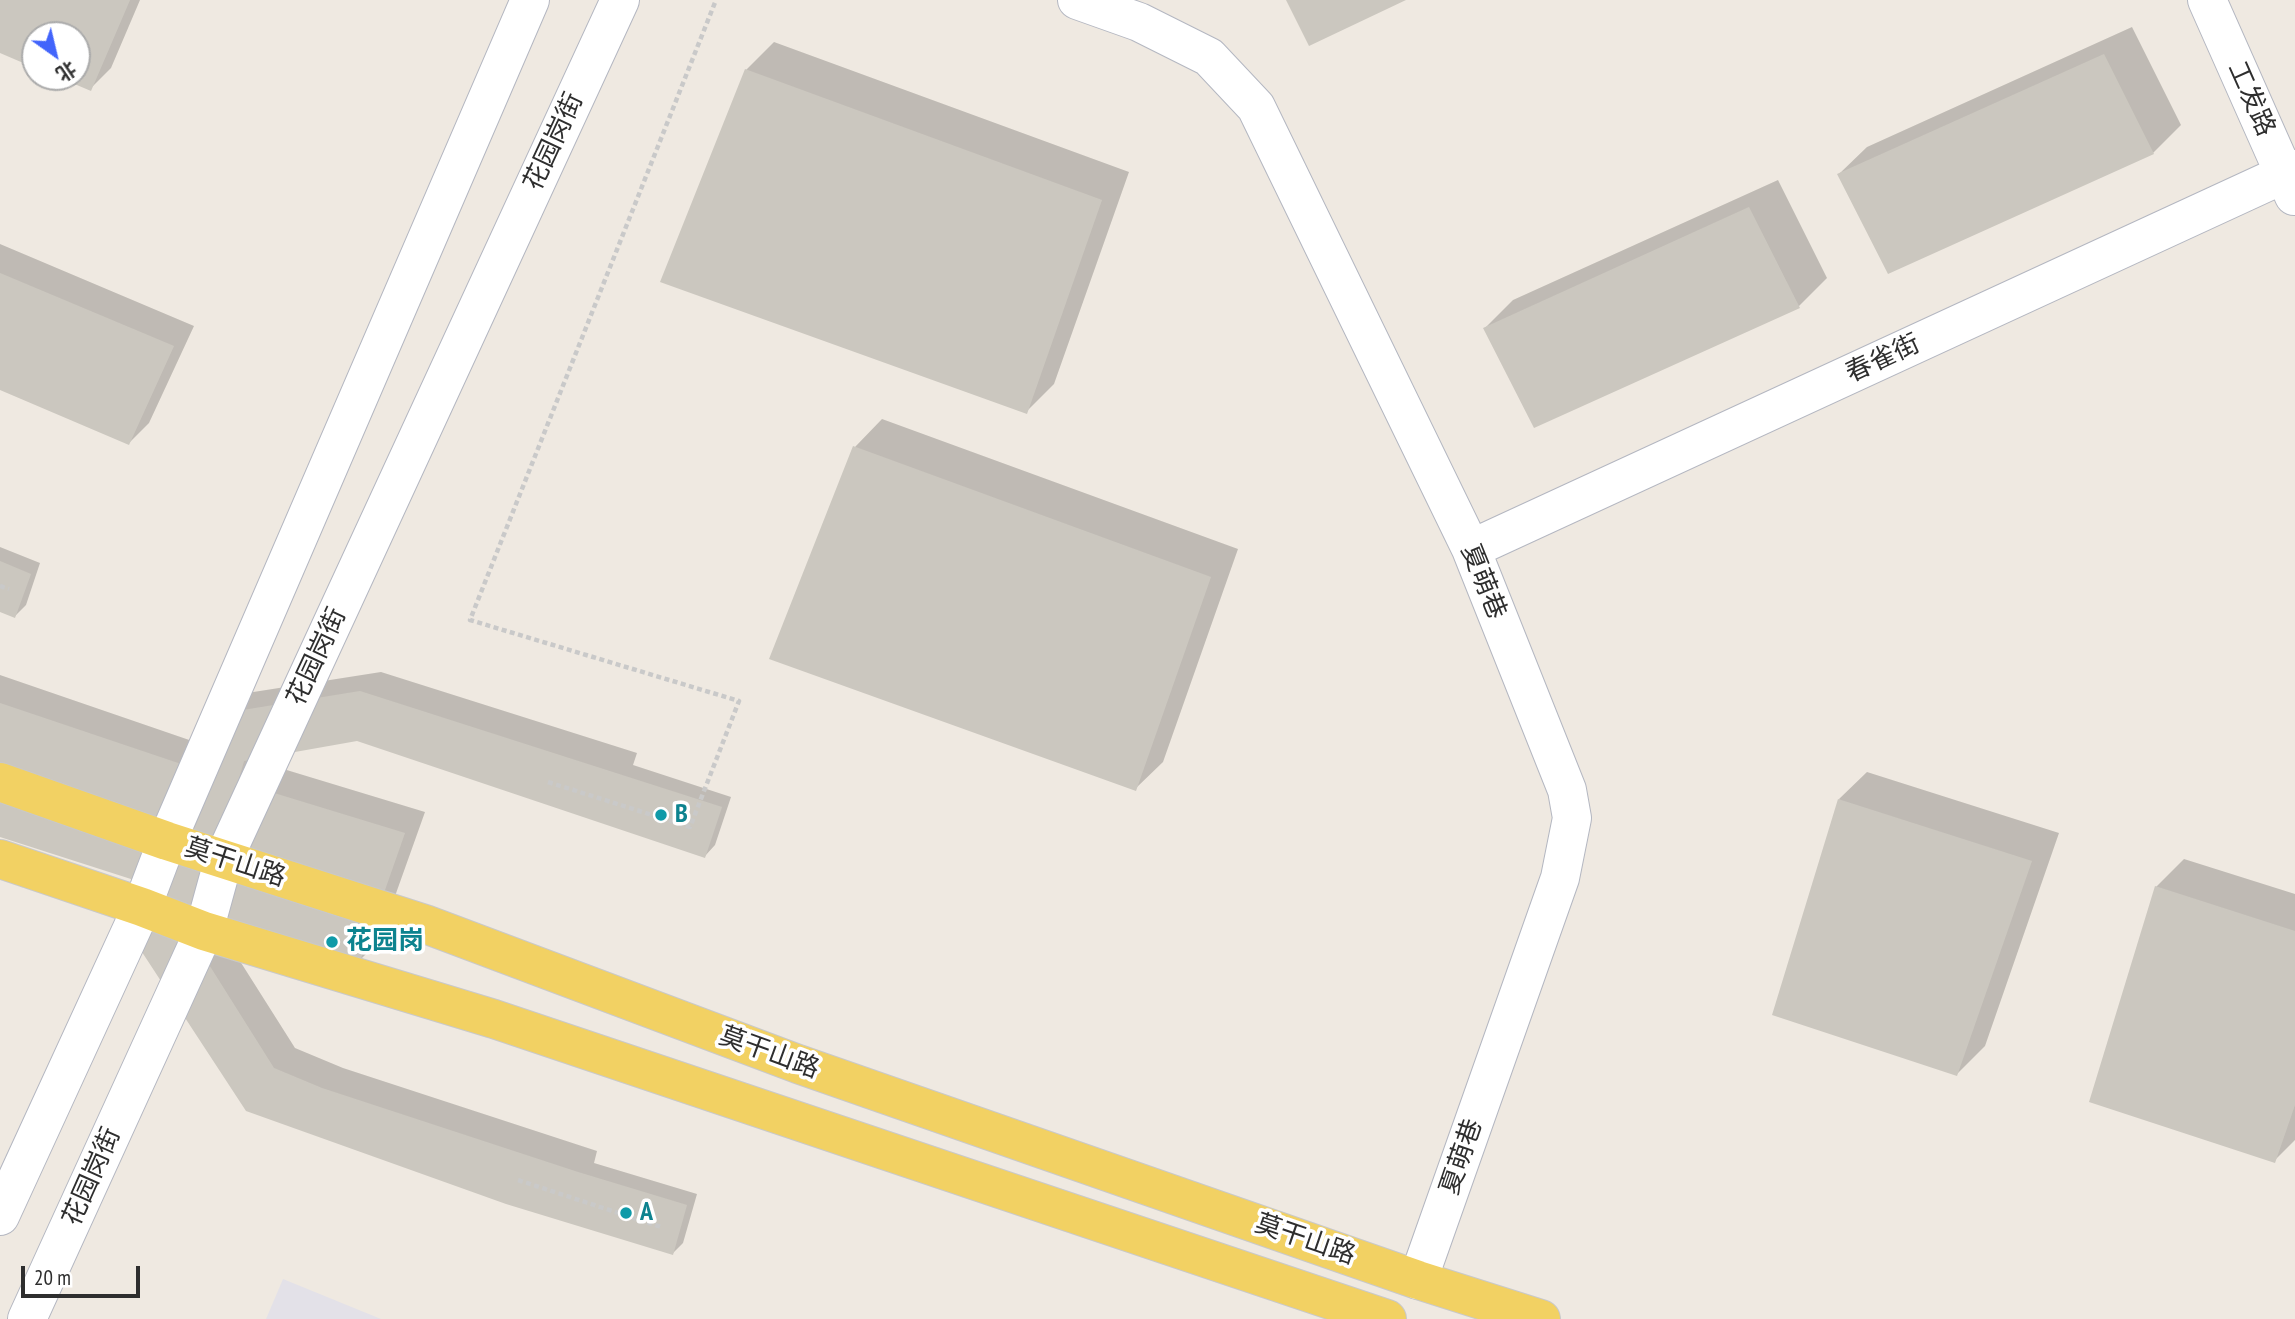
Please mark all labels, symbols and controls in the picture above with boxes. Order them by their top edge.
north arrow [21,21,91,91]
text: 北 [52,56,81,87]
street label: 工发路 [2221,57,2281,141]
street label: 花园岗街 [518,88,590,196]
street label: 春雀街 [1841,328,1925,390]
street label: 夏萌巷 [1454,540,1512,624]
street label: 花园岗街 [281,603,353,711]
place label: B [675,799,688,831]
marker: B [653,807,669,823]
street label: 莫干山路 [181,832,289,894]
place label: 花园岗 [346,926,424,958]
marker: 花园岗 [324,934,340,950]
street label: 莫干山路 [715,1021,823,1085]
street label: 夏萌巷 [1435,1115,1489,1199]
street label: 花园岗街 [57,1123,127,1231]
place label: A [640,1197,653,1229]
marker: A [618,1205,634,1221]
street label: 莫干山路 [1251,1208,1359,1272]
scale bar [24,1252,144,1296]
text: 20 m [34,1264,71,1291]

